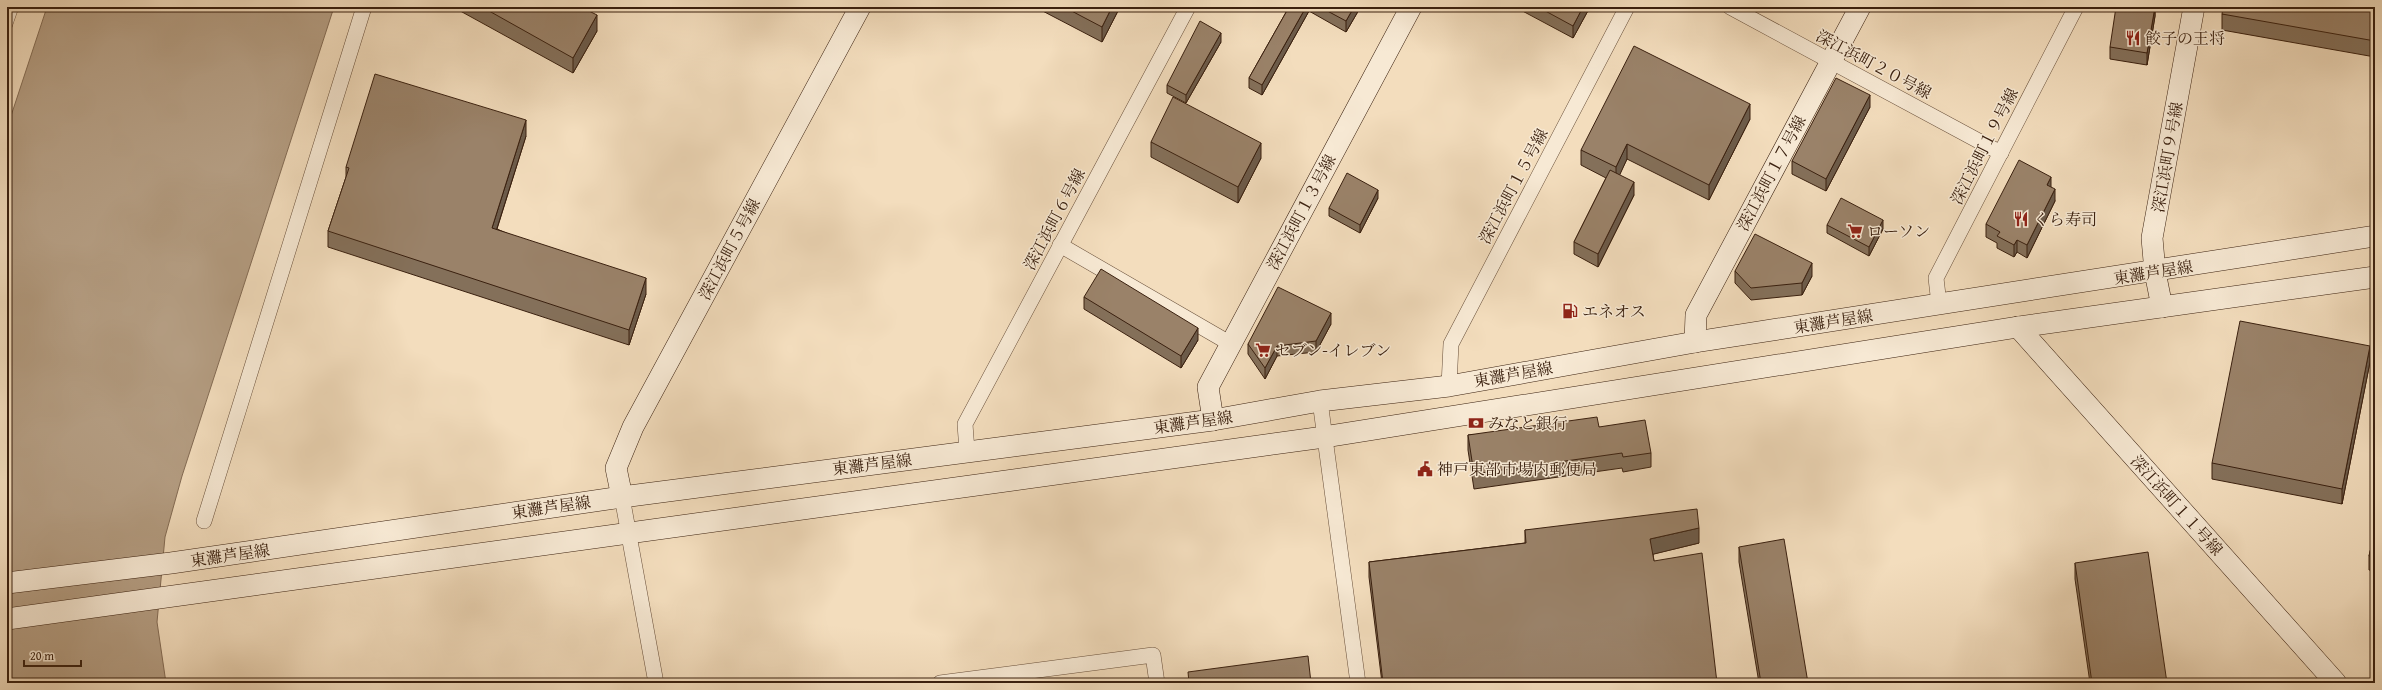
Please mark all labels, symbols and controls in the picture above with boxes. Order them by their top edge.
street label: 深江浜町２０号線 [1812,23,1936,105]
place label: 餃子の王将 [2145,26,2225,50]
restaurant icon: 餃子の王将 [2124,29,2142,47]
street label: 深江浜町１９号線 [1944,84,2024,208]
street label: 深江浜町９号線 [2145,100,2189,214]
street label: 深江浜町１７号線 [1730,111,1812,235]
street label: 深江浜町１５号線 [1472,124,1554,248]
street label: 深江浜町１３号線 [1260,150,1342,274]
street label: 深江浜町６号線 [1017,164,1091,274]
street label: 深江浜町５号線 [692,194,766,304]
place label: くら寿司 [2033,207,2097,231]
restaurant icon: くら寿司 [2012,210,2030,228]
place label: ローソン [1867,219,1930,243]
supermarket icon: ローソン [1846,222,1864,240]
street label: 東灘芦屋線 [2112,254,2194,290]
place label: エネオス [1582,299,1646,323]
fuel station icon: エネオス [1561,302,1579,320]
street label: 東灘芦屋線 [1792,303,1874,339]
place label: セブン-イレブン [1275,338,1391,362]
supermarket icon: セブン-イレブン [1254,341,1272,359]
street label: 東灘芦屋線 [1472,355,1554,393]
street label: 東灘芦屋線 [1152,405,1234,439]
place label: みなと銀行 [1488,411,1568,435]
bank icon: みなと銀行 [1467,414,1485,432]
street label: 東灘芦屋線 [831,447,913,481]
street label: 深江浜町１１号線 [2125,449,2229,561]
place label: 神戸東部市場内郵便局 [1437,457,1597,481]
public building icon: 神戸東部市場内郵便局 [1416,460,1434,478]
street label: 東灘芦屋線 [510,490,592,524]
street label: 東灘芦屋線 [189,538,271,572]
scale bar [24,642,81,668]
text: 20 m [30,647,54,664]

